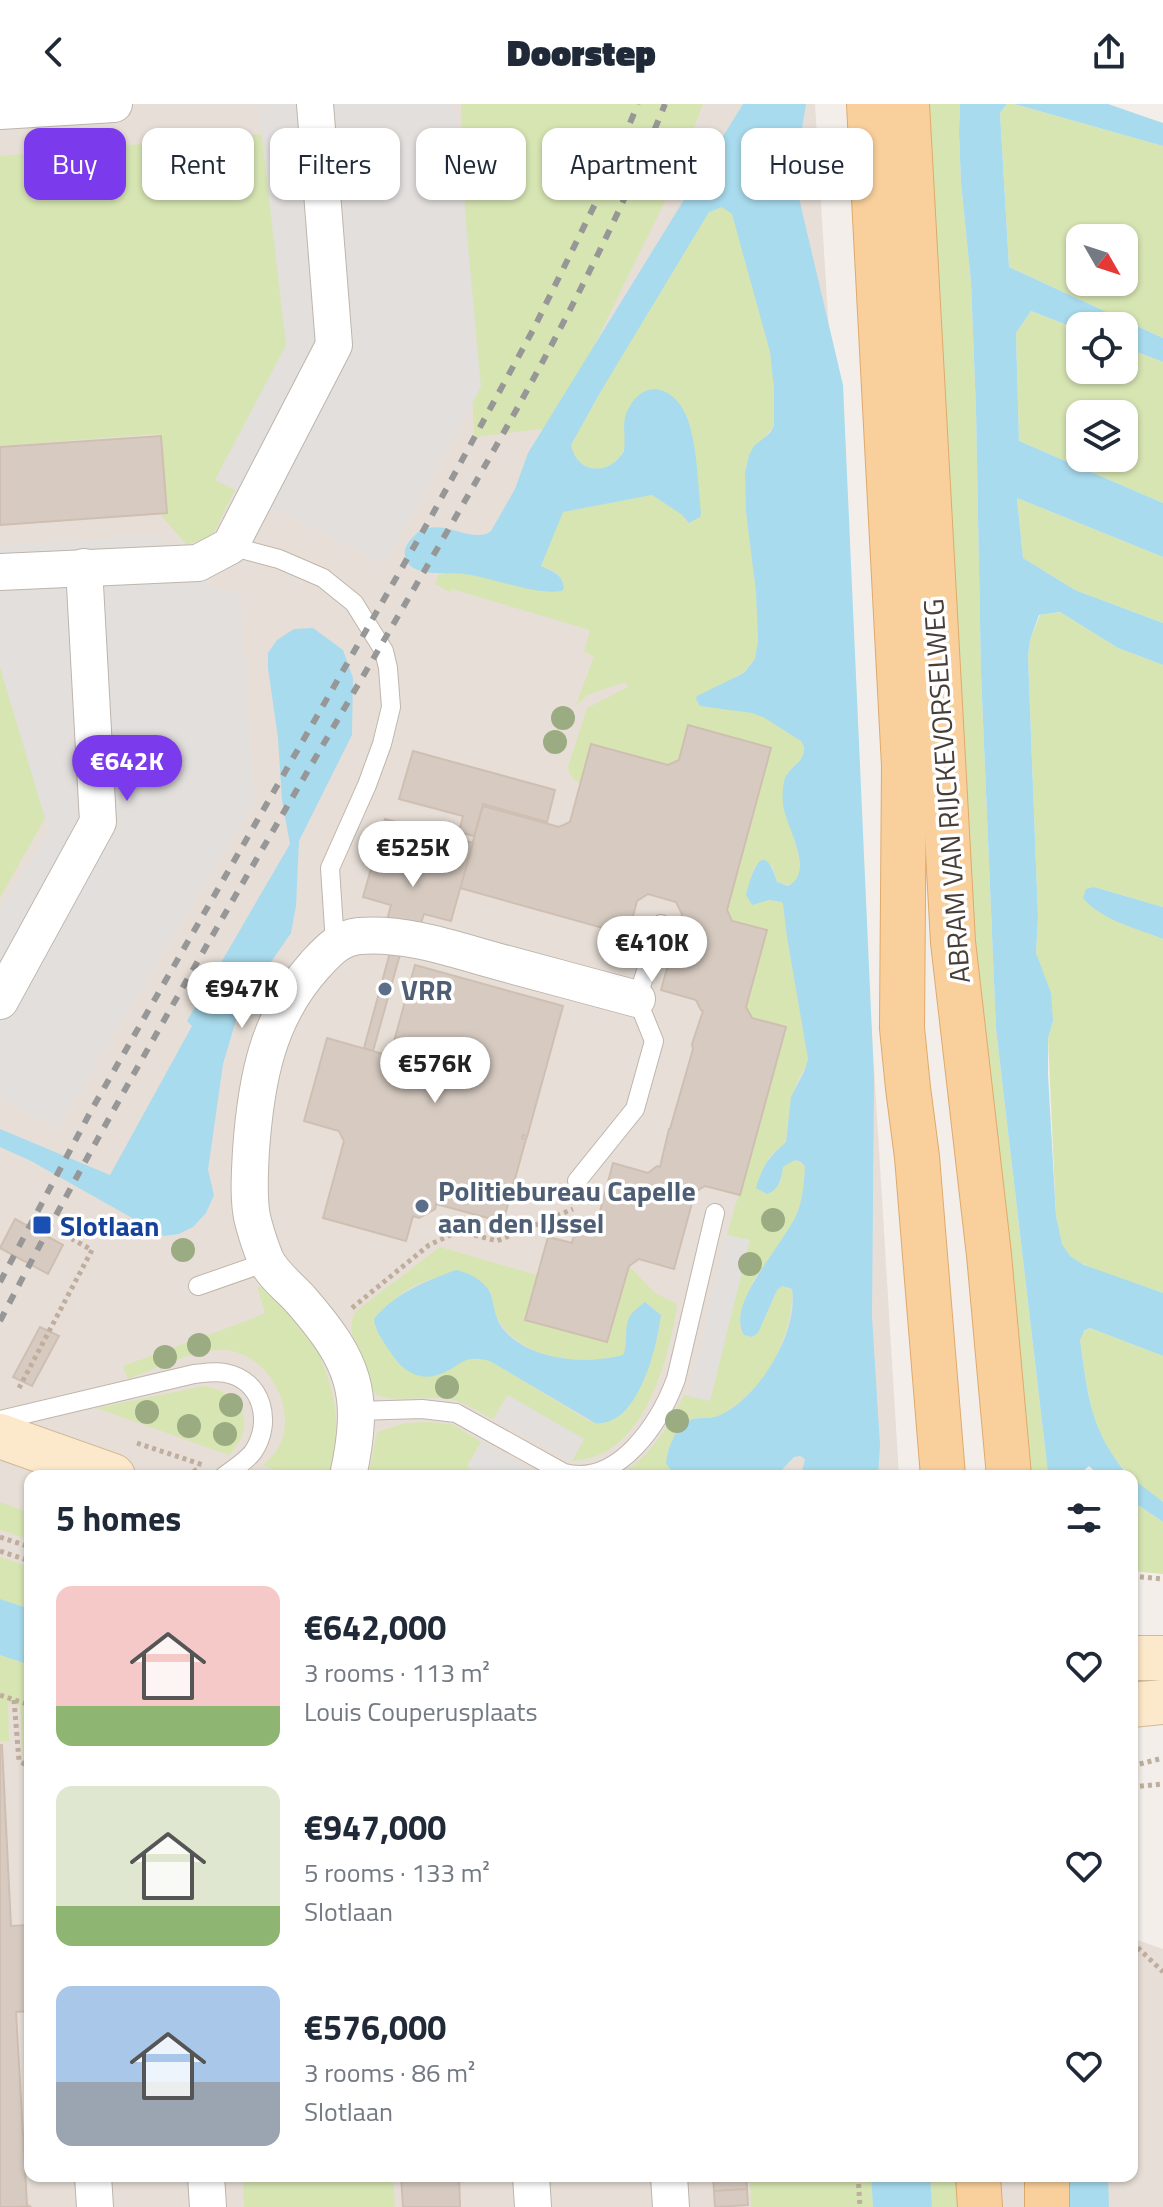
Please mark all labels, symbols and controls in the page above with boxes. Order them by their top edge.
text: Doorstep [507,25,656,80]
icon: back [32,30,76,74]
icon: share [1087,30,1131,74]
chip: Buy [24,128,126,200]
chip: Rent [142,128,254,200]
chip: Filters [270,128,400,200]
chip: New [416,128,526,200]
chip: Apartment [542,128,725,200]
chip: House [741,128,873,200]
north arrow [1066,224,1138,296]
map controls [1066,224,1138,472]
button: locate [1066,312,1138,384]
button: layers [1066,400,1138,472]
street label: ABRAM VAN RIJCKEVORSELWEG [911,597,981,985]
pin: €642K [71,735,183,803]
text: €642K [90,741,164,780]
pin: €525K [357,821,469,889]
text: €525K [376,827,450,866]
pin: €410K [596,916,708,984]
text: €410K [615,922,689,961]
pin: €947K [186,962,298,1030]
text: €947K [205,968,279,1007]
place label: VRR [401,968,453,1011]
marker: VRR [376,980,394,998]
pin: €576K [379,1037,491,1105]
text: €576K [398,1043,472,1082]
place label: Politiebureau Capelle aan den IJssel [438,1169,696,1244]
marker: Politiebureau Capelle aan den IJssel [413,1197,431,1215]
place label: Slotlaan [60,1204,160,1247]
marker: Slotlaan [31,1214,53,1236]
text: 5 homes [56,1492,181,1544]
icon: filters [1062,1496,1106,1540]
text: €642,000 [304,1601,446,1653]
icon: home [120,1618,216,1714]
icon: heart [1062,1644,1106,1688]
text: 3 rooms · 113 m² [304,1653,490,1692]
text: Louis Couperusplaats [304,1692,537,1731]
text: €947,000 [304,1801,446,1853]
icon: home [120,1818,216,1914]
icon: heart [1062,1844,1106,1888]
text: 5 rooms · 133 m² [304,1853,490,1892]
text: Slotlaan [304,1892,393,1931]
text: €576,000 [304,2001,446,2053]
icon: home [120,2018,216,2114]
icon: heart [1062,2044,1106,2088]
text: 3 rooms · 86 m² [304,2053,475,2092]
text: Slotlaan [304,2092,393,2131]

